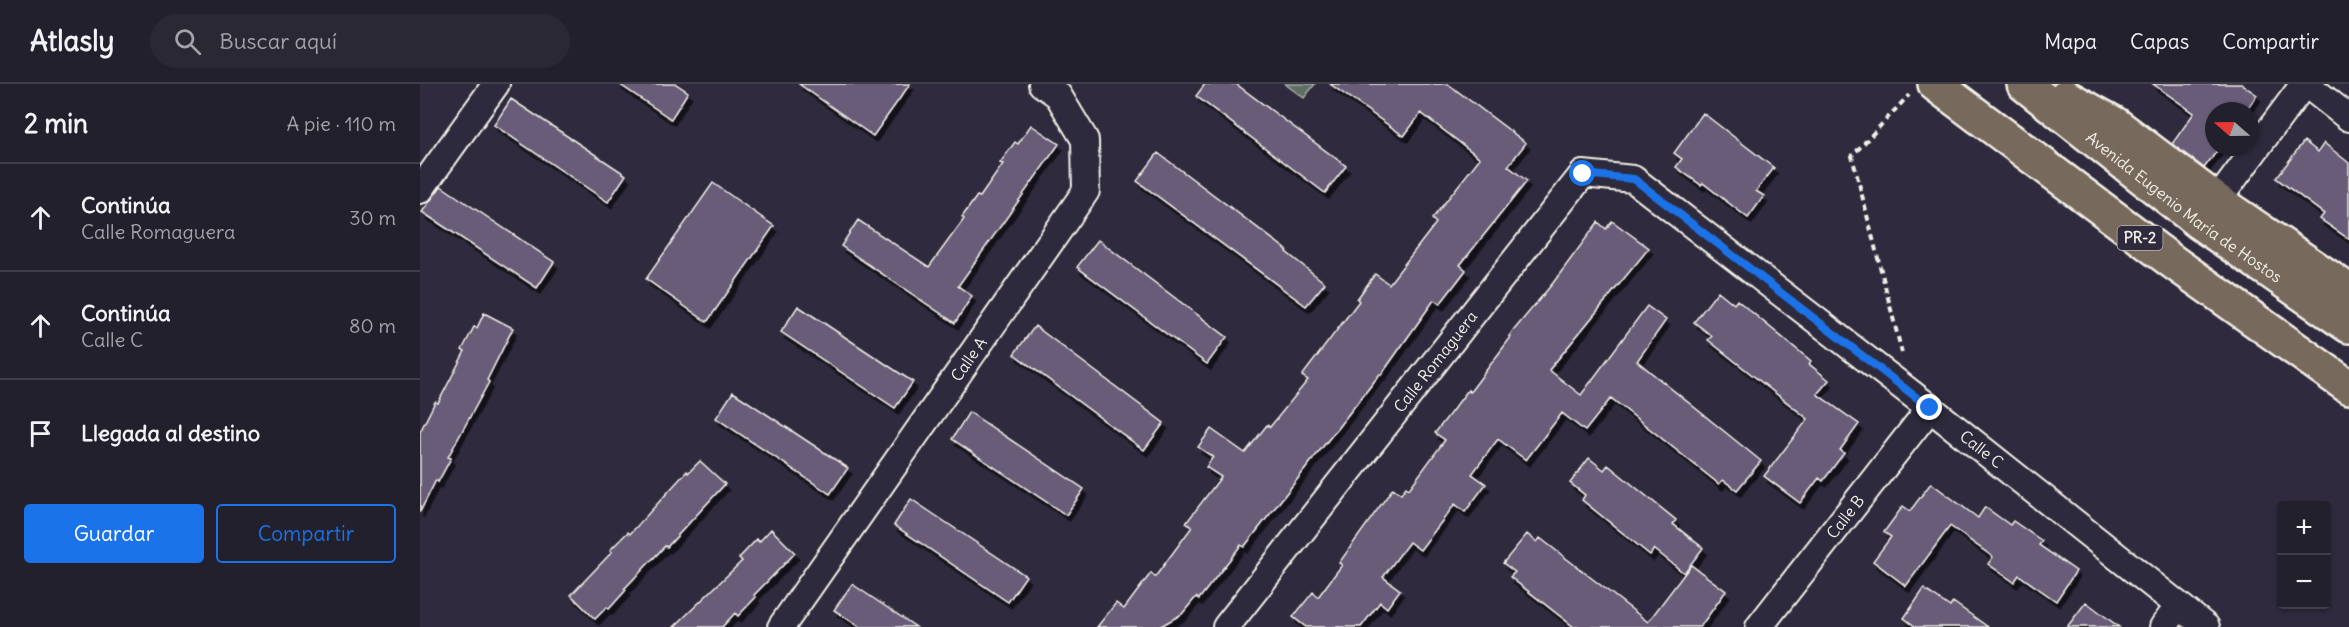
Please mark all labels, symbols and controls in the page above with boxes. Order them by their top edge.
search box [150,14,570,68]
text: Atlasly [30,23,114,59]
icon: search [171,25,204,58]
text: Buscar aquí [219,27,337,55]
text: Mapa [2044,28,2097,55]
text: Capas [2130,28,2189,55]
text: Compartir [2222,28,2319,55]
north arrow [2205,102,2259,156]
text: 2 min [24,107,88,140]
text: A pie · 110 m [286,111,396,136]
street label: Avenida Eugenio María de Hostos [2082,127,2286,287]
route start [1569,160,1595,186]
text: Continúa [81,191,170,219]
icon: ahead [24,201,57,234]
text: 30 m [349,205,396,230]
text: Calle Romaguera [81,219,235,244]
road number: PR-2 [2118,226,2162,250]
text: Continúa [81,299,170,327]
street label: Calle Romaguera [1389,307,1481,416]
icon: ahead [24,309,57,342]
text: 80 m [349,313,396,338]
text: Calle C [81,327,143,352]
street label: Calle A [946,333,991,385]
route end [1916,394,1942,420]
icon: arrive [24,417,57,450]
text: Llegada al destino [81,419,260,447]
street label: Calle C [1956,426,2007,472]
street label: Calle B [1822,491,1868,542]
map controls [2277,501,2331,609]
button: + [2277,501,2331,555]
button: Guardar [24,504,204,563]
button: Compartir [216,504,396,563]
button: − [2277,555,2331,609]

